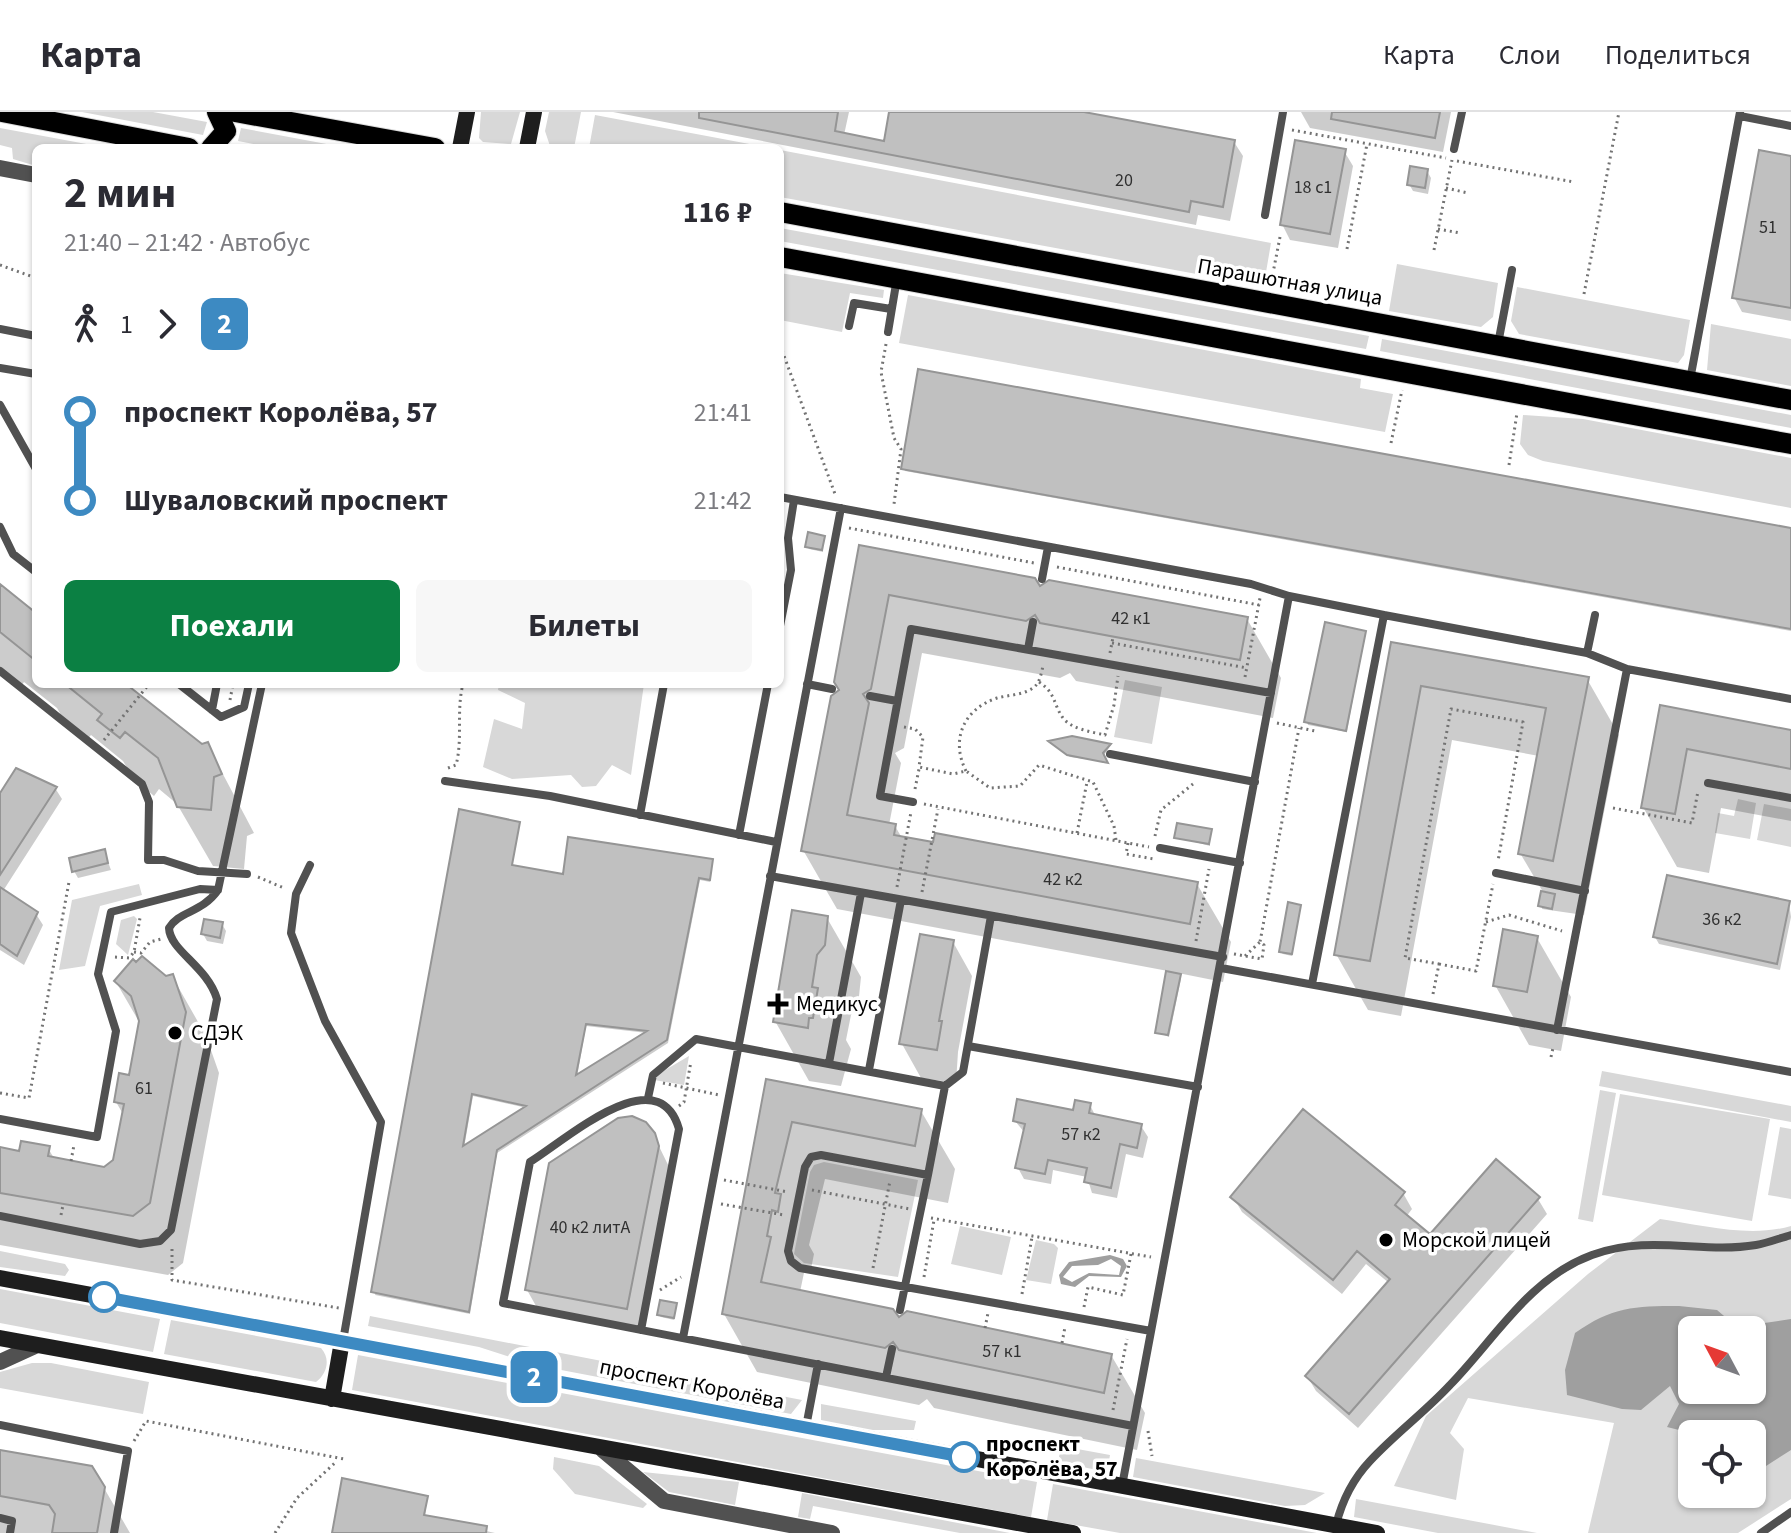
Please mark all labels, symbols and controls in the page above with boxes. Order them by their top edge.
text: Карта [40,28,142,82]
text: Карта [1383,35,1455,75]
text: Слои [1499,35,1561,75]
text: Поделиться [1605,35,1751,75]
text: 2 мин [64,162,176,225]
house number: 20 [1115,168,1133,193]
house number: 18 с1 [1294,175,1332,200]
text: 116 ₽ [683,191,752,234]
house number: 51 [1759,215,1777,240]
text: 21:40 – 21:42 · Автобус [64,224,310,261]
street label: Парашютная улица [1195,250,1385,314]
icon: walk [64,302,108,346]
icon: forward [145,302,189,346]
text: 2 [217,304,232,344]
text: 1 [120,306,133,343]
text: проспект Королёва, 57 [124,391,438,434]
text: 21:41 [694,394,752,431]
text: Шуваловский проспект [124,479,448,522]
text: 21:42 [694,482,752,519]
button: Поехали [64,580,400,672]
button: Билеты [416,580,752,672]
house number: 42 к1 [1111,606,1151,631]
house number: 42 к2 [1043,867,1083,892]
house number: 36 к2 [1702,907,1742,932]
place label: Медикус [796,988,878,1020]
marker: Медикус [767,993,789,1015]
place label: СДЭК [191,1017,243,1049]
marker: СДЭК [166,1024,184,1042]
house number: 61 [135,1076,153,1101]
house number: 57 к2 [1061,1122,1101,1147]
house number: 40 к2 литА [550,1215,631,1240]
place label: Морской лицей [1402,1224,1551,1256]
marker: Морской лицей [1377,1231,1395,1249]
unlabelled marker [89,1282,119,1312]
north arrow [1678,1316,1766,1404]
map controls [1678,1316,1766,1508]
house number: 57 к1 [982,1339,1022,1364]
street label: проспект Королёва [597,1350,787,1418]
line badge: 2 [508,1351,560,1403]
text: 2 [527,1357,541,1397]
button: locate [1678,1420,1766,1508]
place label: проспект Королёва, 57 [986,1428,1118,1485]
marker: проспект Королёва, 57 [949,1442,979,1472]

